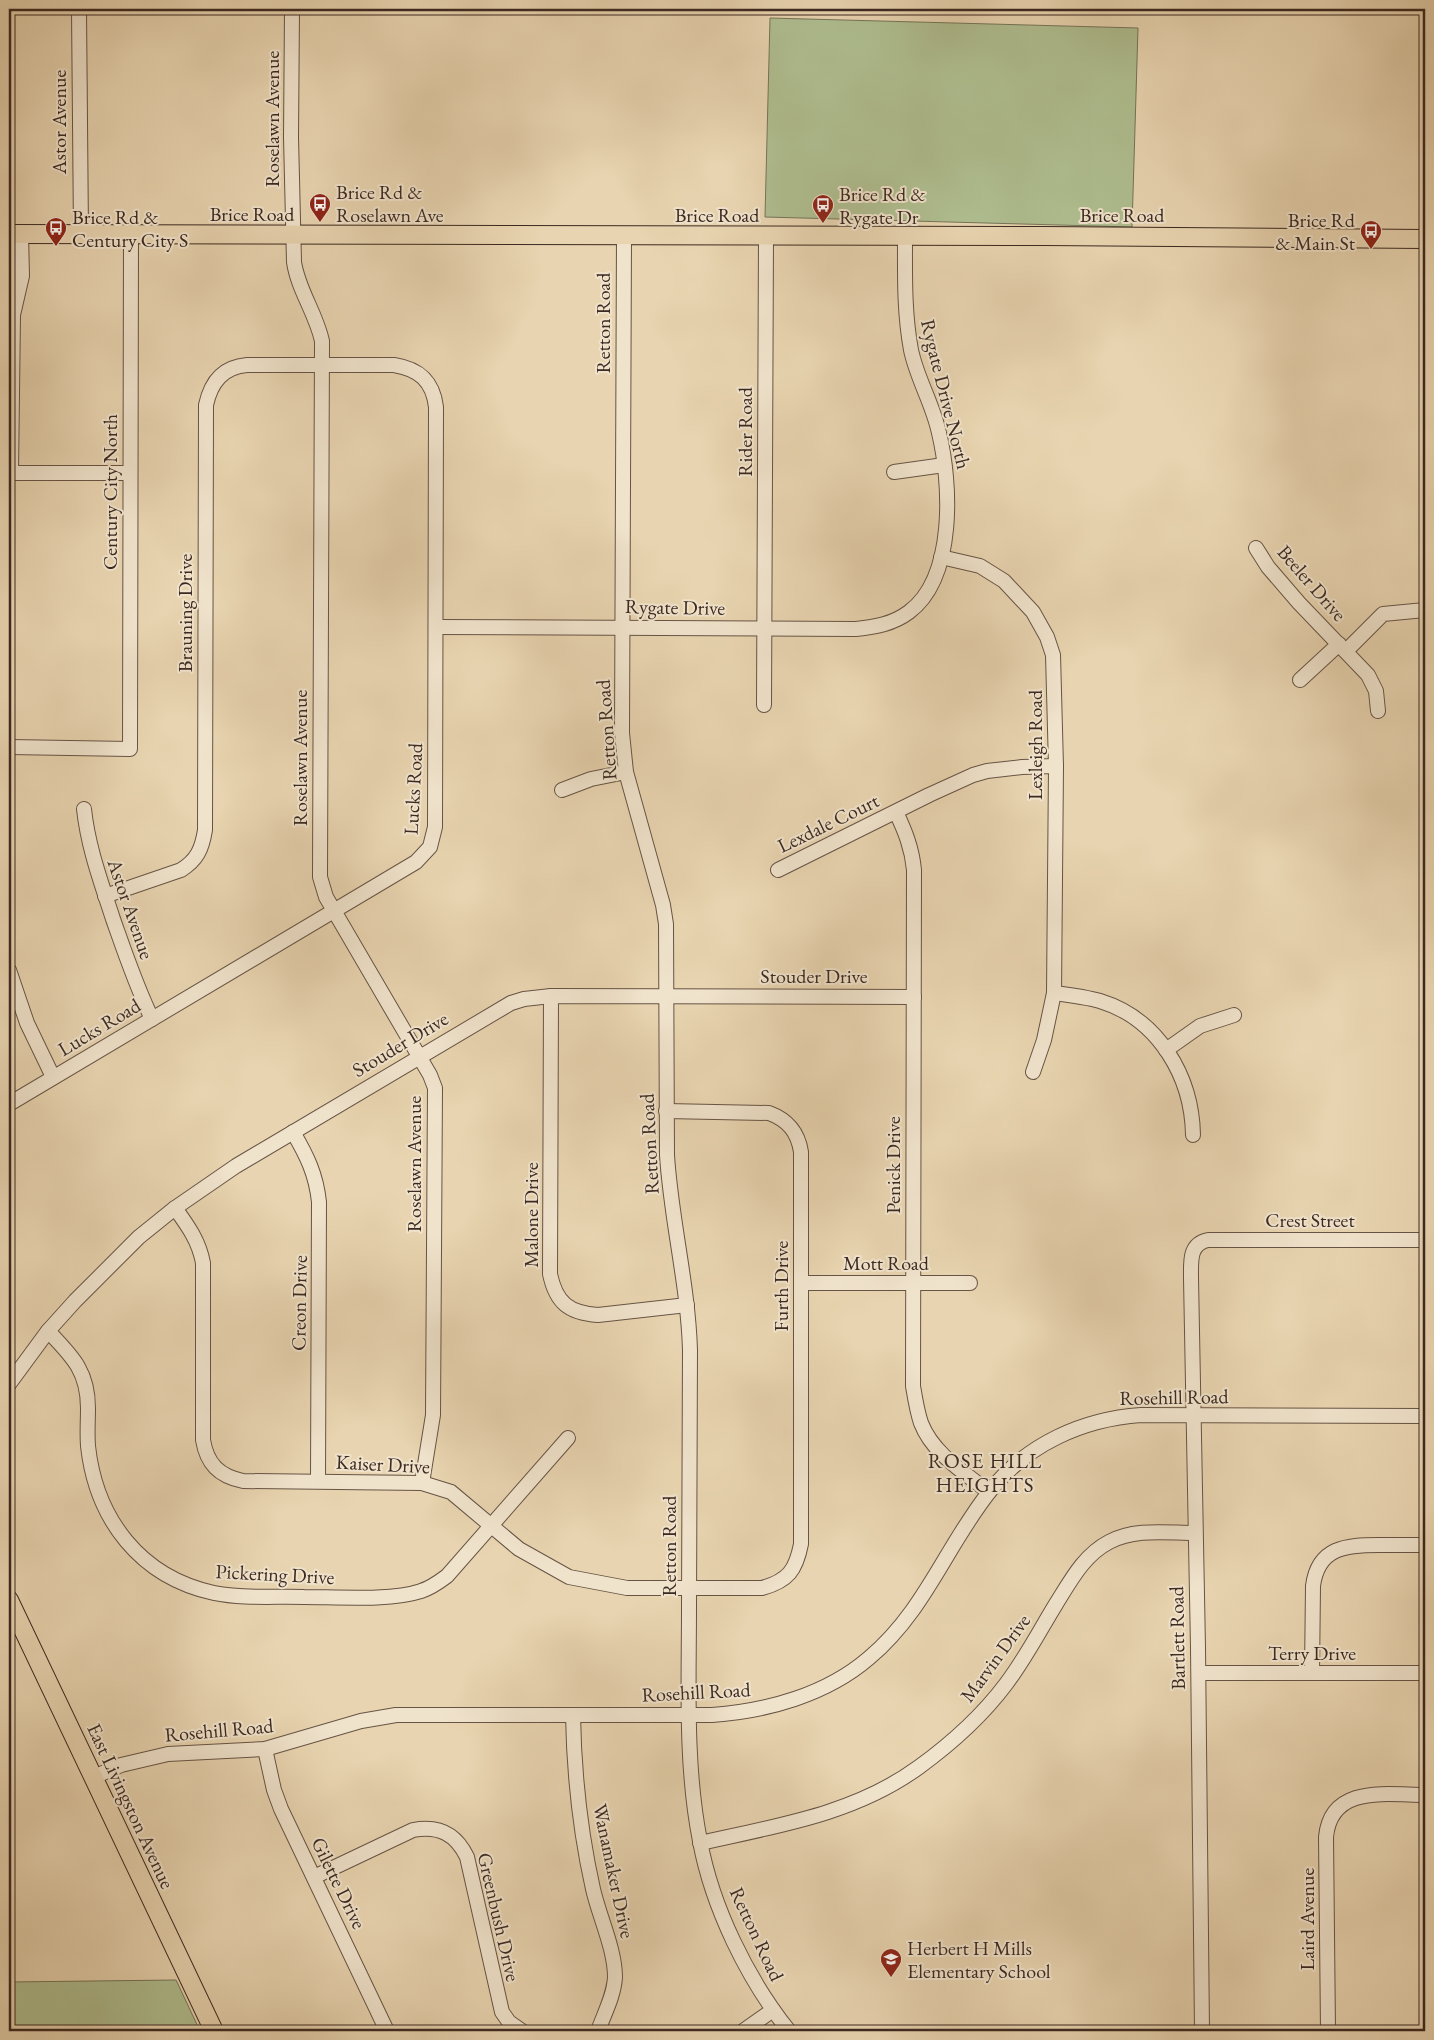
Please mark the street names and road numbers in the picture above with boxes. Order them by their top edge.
street label: Roselawn Avenue [259,51,285,187]
street label: Astor Avenue [46,70,72,175]
street label: Brice Road [210,201,295,227]
street label: Brice Road [675,202,760,228]
street label: Brice Road [1080,202,1165,228]
street label: Retton Road [590,272,616,373]
street label: Rygate Drive North [915,316,977,472]
street label: Rider Road [732,386,758,477]
street label: Century City North [97,414,123,570]
street label: Beeler Drive [1272,539,1352,627]
street label: Brauning Drive [172,554,198,672]
street label: Rygate Drive [625,593,726,621]
street label: Retton Road [589,678,622,781]
street label: Lexleigh Road [1022,689,1048,800]
street label: Roselawn Avenue [287,690,313,826]
street label: Lucks Road [398,741,428,836]
street label: Lexdale Court [773,787,884,859]
street label: Astor Avenue [101,854,160,963]
street label: Stouder Drive [760,963,868,989]
street label: Lucks Road [53,992,146,1062]
street label: Stouder Drive [347,1005,453,1083]
street label: Retton Road [633,1092,665,1195]
street label: Roselawn Avenue [401,1096,427,1232]
street label: Penick Drive [880,1116,906,1214]
street label: Malone Drive [518,1162,544,1268]
street label: Crest Street [1265,1207,1355,1233]
street label: Furth Drive [768,1240,794,1331]
street label: Mott Road [843,1250,930,1276]
street label: Creon Drive [285,1255,313,1351]
street label: Rosehill Road [1119,1383,1230,1411]
street label: Kaiser Drive [335,1449,431,1479]
street label: Retton Road [656,1495,682,1596]
street label: Pickering Drive [215,1558,335,1590]
street label: Bartlett Road [1163,1585,1191,1690]
street label: Marvin Drive [954,1608,1036,1707]
street label: Terry Drive [1268,1640,1356,1666]
street label: Rosehill Road [641,1676,752,1708]
street label: Rosehill Road [164,1712,275,1748]
street label: East Livingston Avenue [81,1719,181,1893]
street label: Wanamaker Drive [587,1801,641,1941]
street label: Gilette Drive [306,1833,373,1933]
street label: Greenbush Drive [472,1850,527,1984]
street label: Laird Avenue [1294,1867,1320,1970]
street label: Retton Road [724,1883,790,1986]

